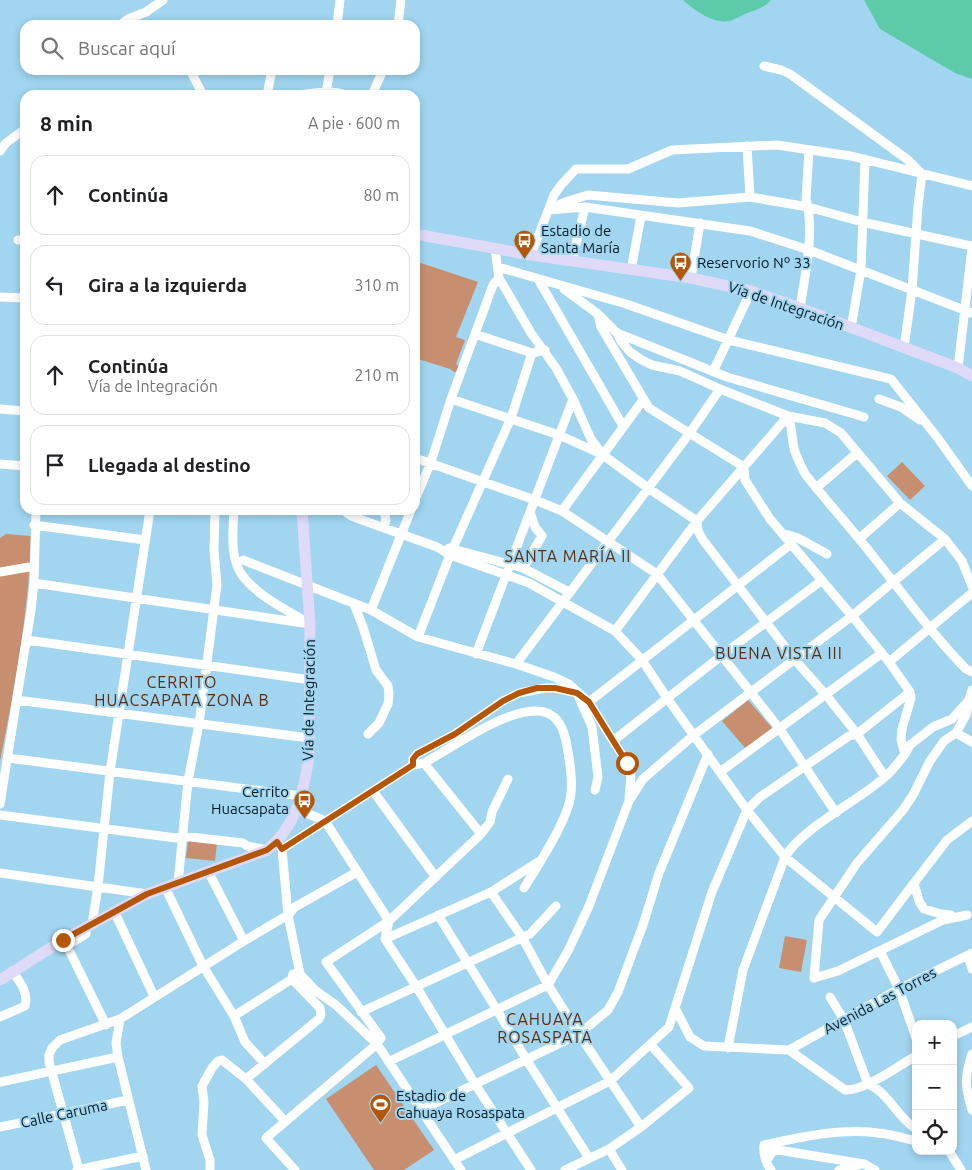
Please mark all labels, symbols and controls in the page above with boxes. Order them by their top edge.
search box [20,20,420,75]
icon: search [38,34,66,62]
text: Buscar aquí [78,37,176,59]
text: 8 min [40,111,93,135]
text: A pie · 600 m [308,114,400,132]
icon: ahead [41,181,69,209]
text: Continúa [88,184,169,206]
text: 80 m [363,186,399,204]
place label: Estadio de Santa María [541,222,620,256]
bus stop icon: Estadio de Santa María [513,228,537,259]
bus stop icon: Reservorio Nº 33 [669,251,693,282]
place label: Reservorio Nº 33 [697,254,811,271]
icon: left [41,271,69,299]
text: Gira a la izquierda [88,274,247,296]
text: 310 m [354,276,399,294]
street label: Vía de Integración [726,278,847,333]
text: Continúa [88,355,169,377]
icon: ahead [41,361,69,389]
text: 210 m [354,366,399,384]
text: Vía de Integración [88,377,218,395]
icon: arrive [41,451,69,479]
text: Llegada al destino [88,454,251,476]
district label: SANTA MARÍA II [505,545,631,565]
street label: Vía de Integración [299,639,318,761]
district label: BUENA VISTA III [715,644,843,662]
district label: CERRITO HUACSAPATA ZONA B [94,673,270,709]
route start [616,752,639,775]
place label: Cerrito Huacsapata [211,783,289,817]
bus stop icon: Cerrito Huacsapata [293,789,317,820]
route end [52,929,75,952]
street label: Avenida Las Torres [821,964,939,1037]
district label: CAHUAYA ROSASPATA [497,1010,593,1046]
map controls [912,1020,957,1155]
button: + [912,1020,957,1065]
button: − [912,1065,957,1110]
place label: Estadio de Cahuaya Rosaspata [396,1087,525,1121]
sports icon: Estadio de Cahuaya Rosaspata [368,1093,392,1124]
street label: Calle Caruma [19,1096,109,1131]
button: locate [912,1110,957,1155]

